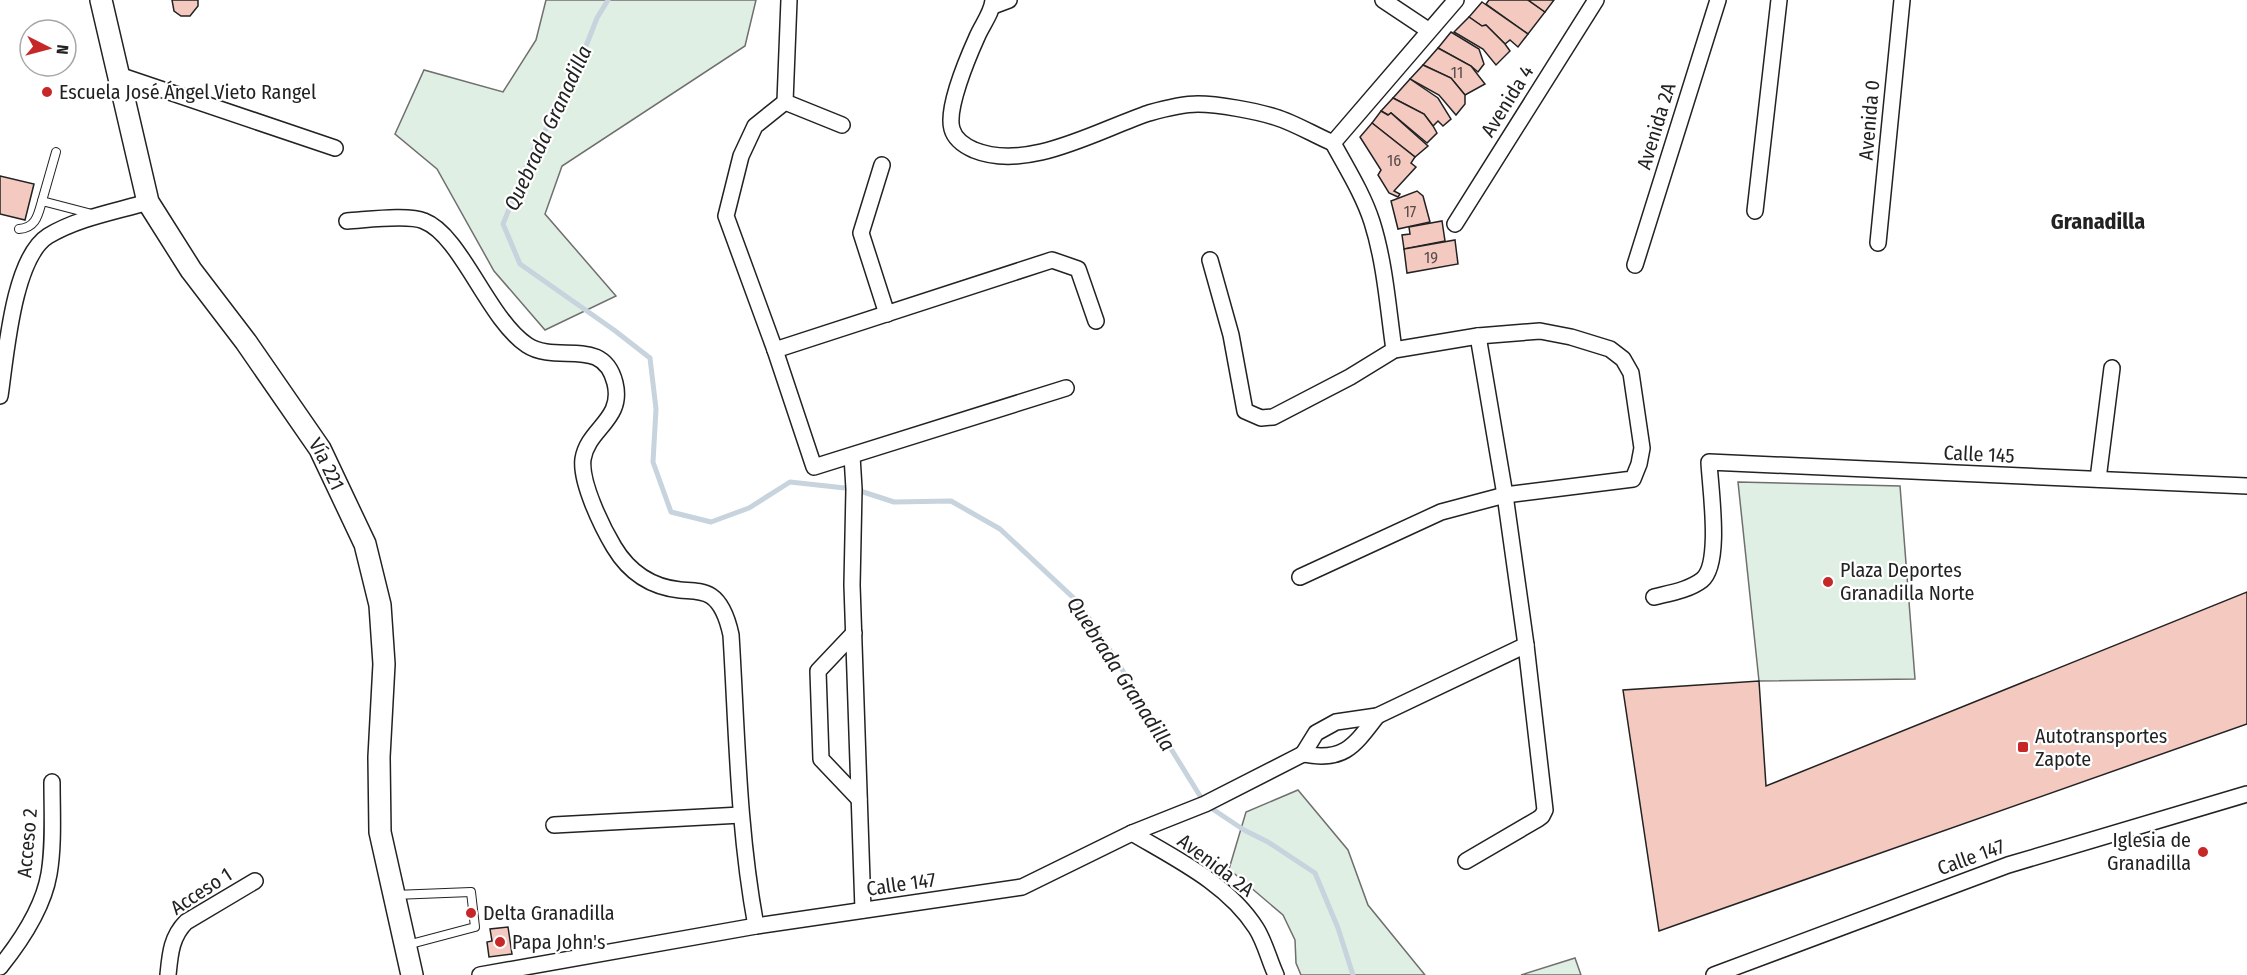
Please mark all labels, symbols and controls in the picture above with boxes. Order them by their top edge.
north arrow [18,18,78,78]
water label: Quebrada Granadilla [498,41,598,215]
text: N [52,44,72,55]
street label: Avenida 4 [1476,61,1538,141]
house number: 11 [1451,63,1463,82]
street label: Avenida 2A [1631,79,1681,172]
street label: Avenida 0 [1854,79,1884,161]
place label: Escuela José Ángel Vieto Rangel [59,80,316,104]
marker: Escuela José Ángel Vieto Rangel [40,85,54,99]
house number: 16 [1387,151,1401,170]
house number: 17 [1404,202,1417,221]
district label: Granadilla [2051,208,2145,235]
house number: 19 [1424,248,1438,267]
street label: Vía 221 [304,433,350,494]
street label: Calle 145 [1943,440,2015,468]
place label: Plaza Deportes Granadilla Norte [1840,558,1974,605]
marker: Plaza Deportes Granadilla Norte [1821,575,1835,589]
water label: Quebrada Granadilla [1061,592,1181,756]
place label: Autotransportes Zapote [2035,724,2167,771]
marker: Autotransportes Zapote [2016,740,2030,754]
street label: Acceso 2 [12,807,42,879]
place label: Iglesia de Granadilla [2107,828,2191,875]
street label: Avenida 2A [1173,829,1259,902]
street label: Calle 147 [1934,834,2008,880]
marker: Iglesia de Granadilla [2196,845,2210,859]
street label: Acceso 1 [166,862,236,920]
street label: Calle 147 [865,867,937,901]
place label: Delta Granadilla [483,901,615,925]
marker: Delta Granadilla [464,906,478,920]
place label: Papa John's [512,930,605,954]
marker: Papa John's [493,935,507,949]

